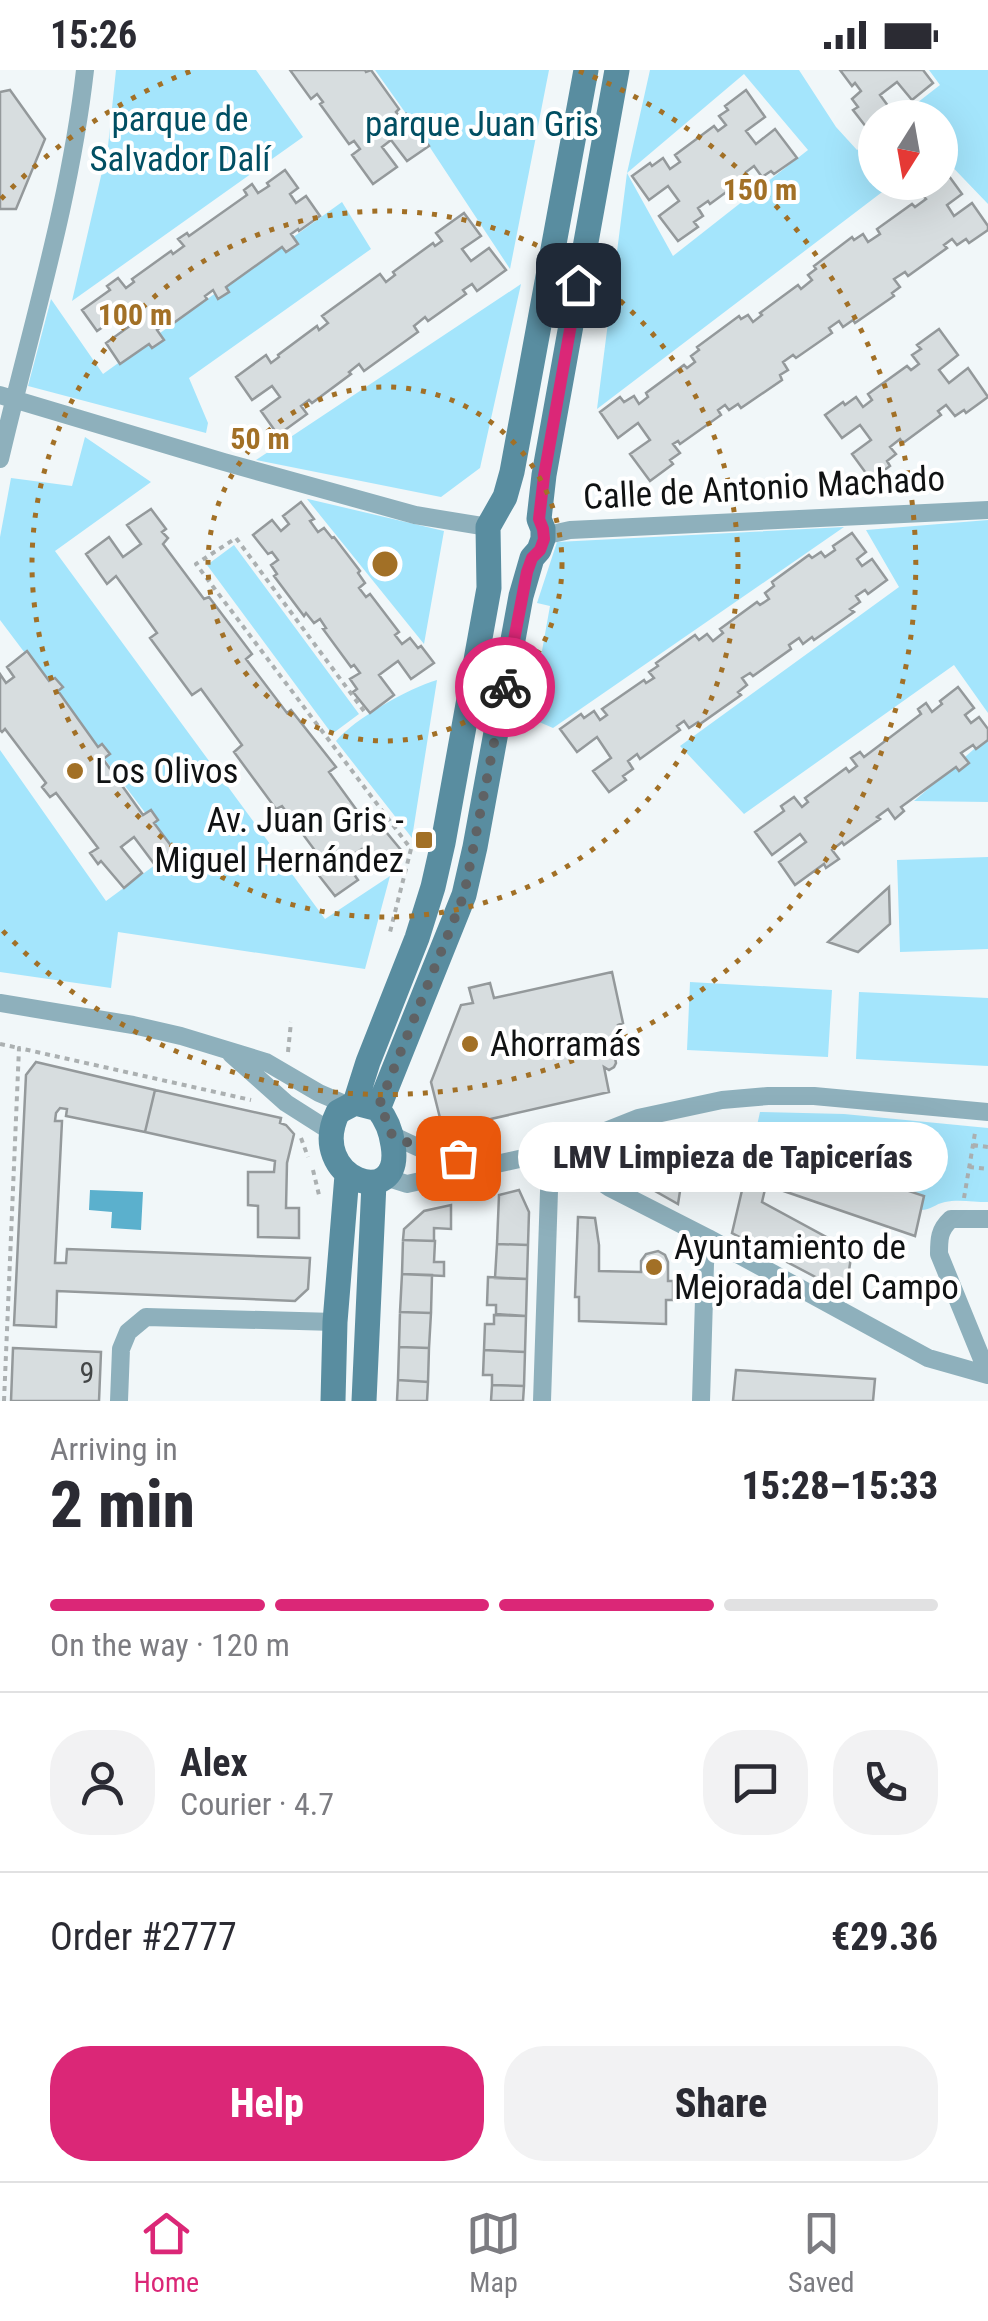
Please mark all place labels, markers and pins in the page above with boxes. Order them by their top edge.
pin [536,243,621,328]
centre of rings [367,546,403,582]
place label: Los Olivos [95,751,239,792]
marker: Los Olivos [64,760,86,782]
place label: Av. Juan Gris - Miguel Hernández [154,800,404,881]
marker: Av. Juan Gris - Miguel Hernández [413,829,435,851]
place label: Ahorramás [490,1024,641,1065]
marker: Ahorramás [459,1033,481,1055]
pin [416,1116,501,1201]
callout: LMV Limpieza de Tapicerías [518,1123,948,1193]
place label: Ayuntamiento de Mejorada del Campo [674,1227,959,1308]
marker: Ayuntamiento de Mejorada del Campo [643,1256,665,1278]

